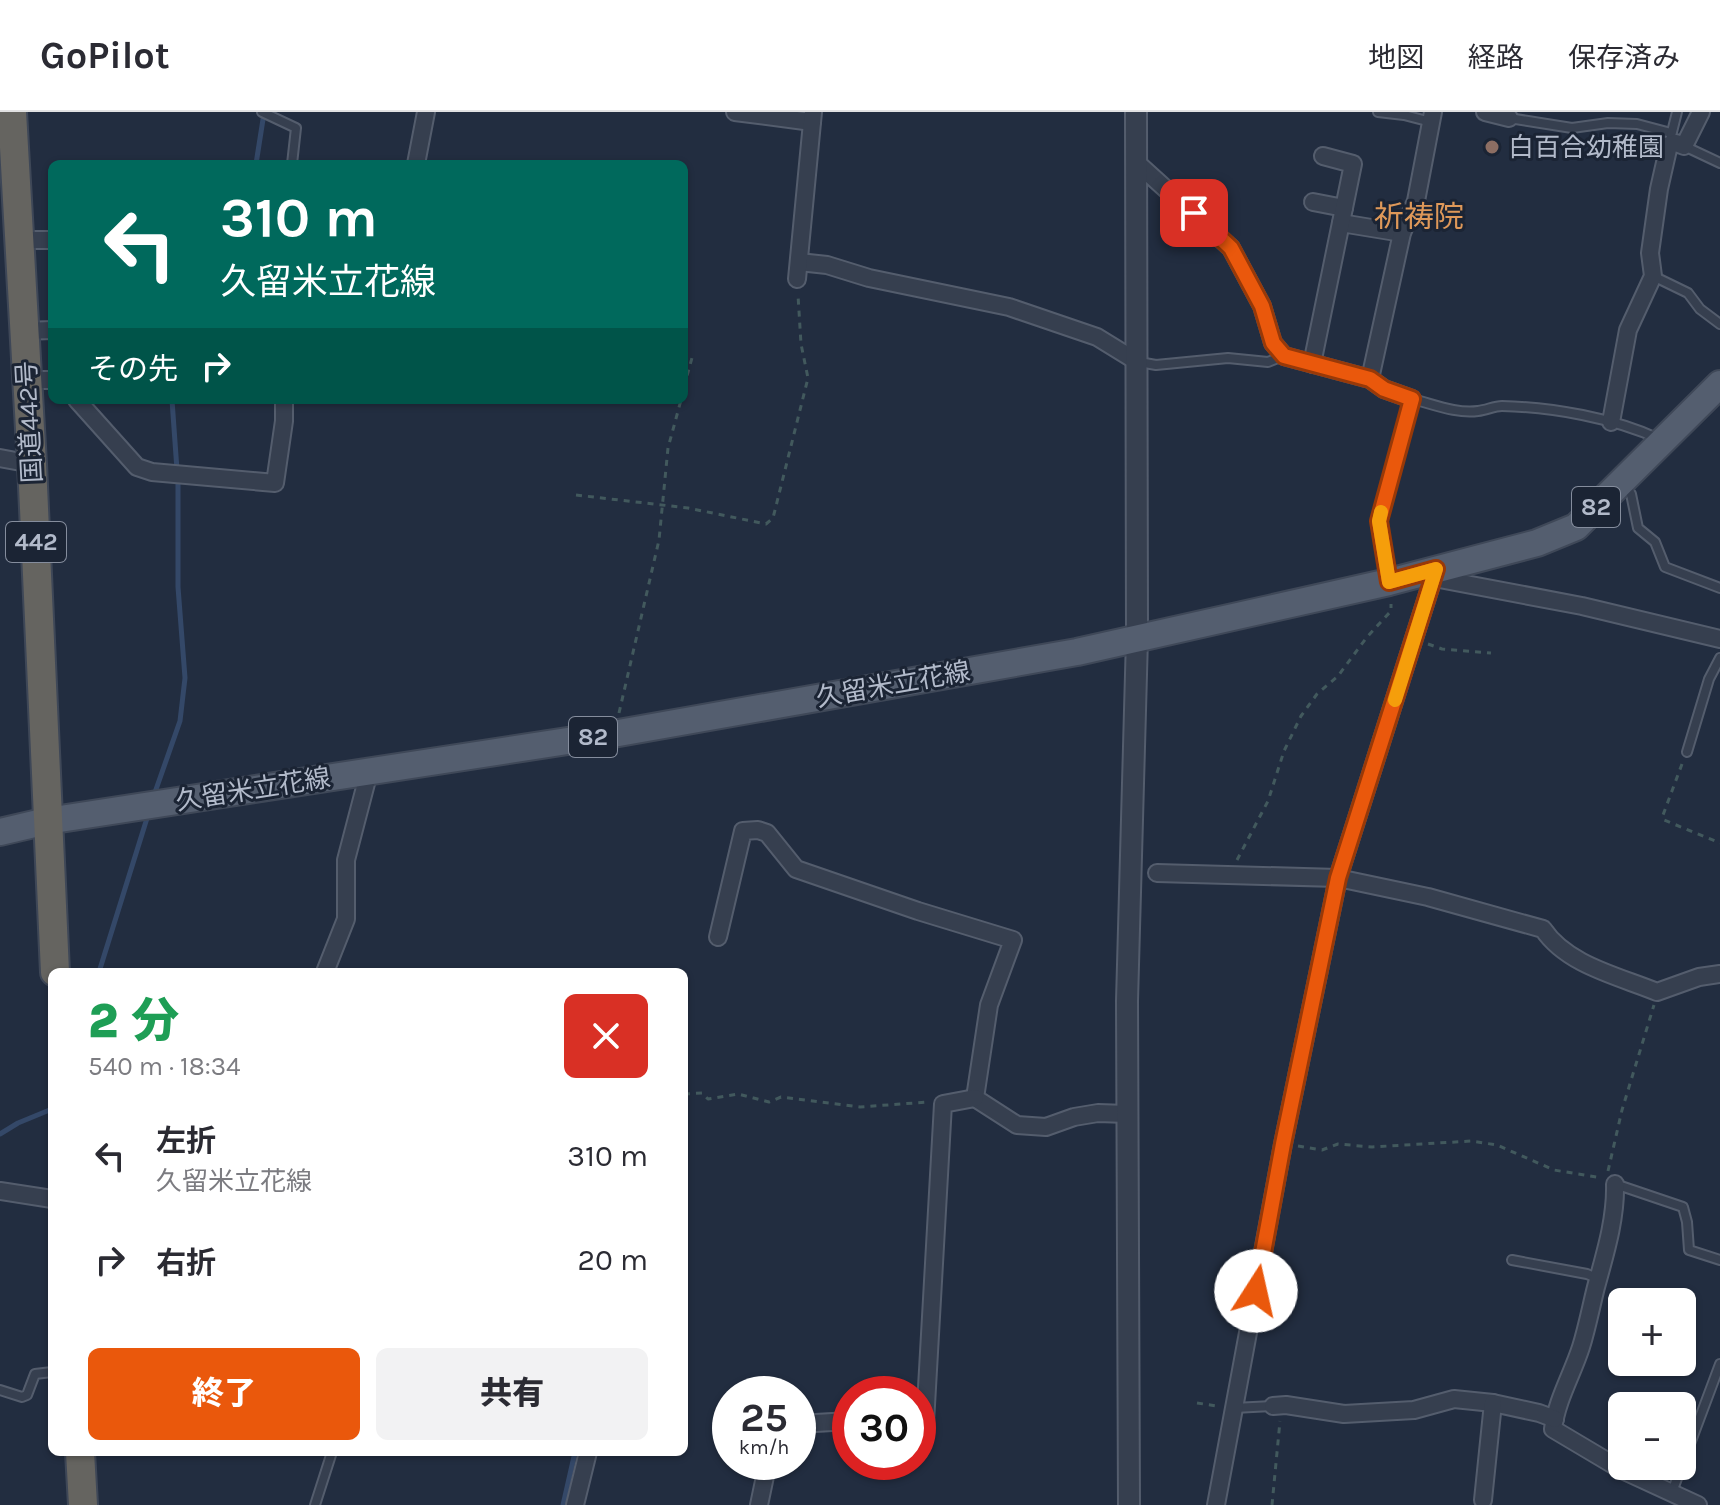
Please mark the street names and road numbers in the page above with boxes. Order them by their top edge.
street label: 国道442号 [11,360,48,484]
road number: 82 [1572,487,1620,527]
road number: 442 [6,522,66,562]
street label: 久留米立花線 [814,656,973,713]
road number: 82 [569,717,617,757]
street label: 久留米立花線 [174,762,333,817]

